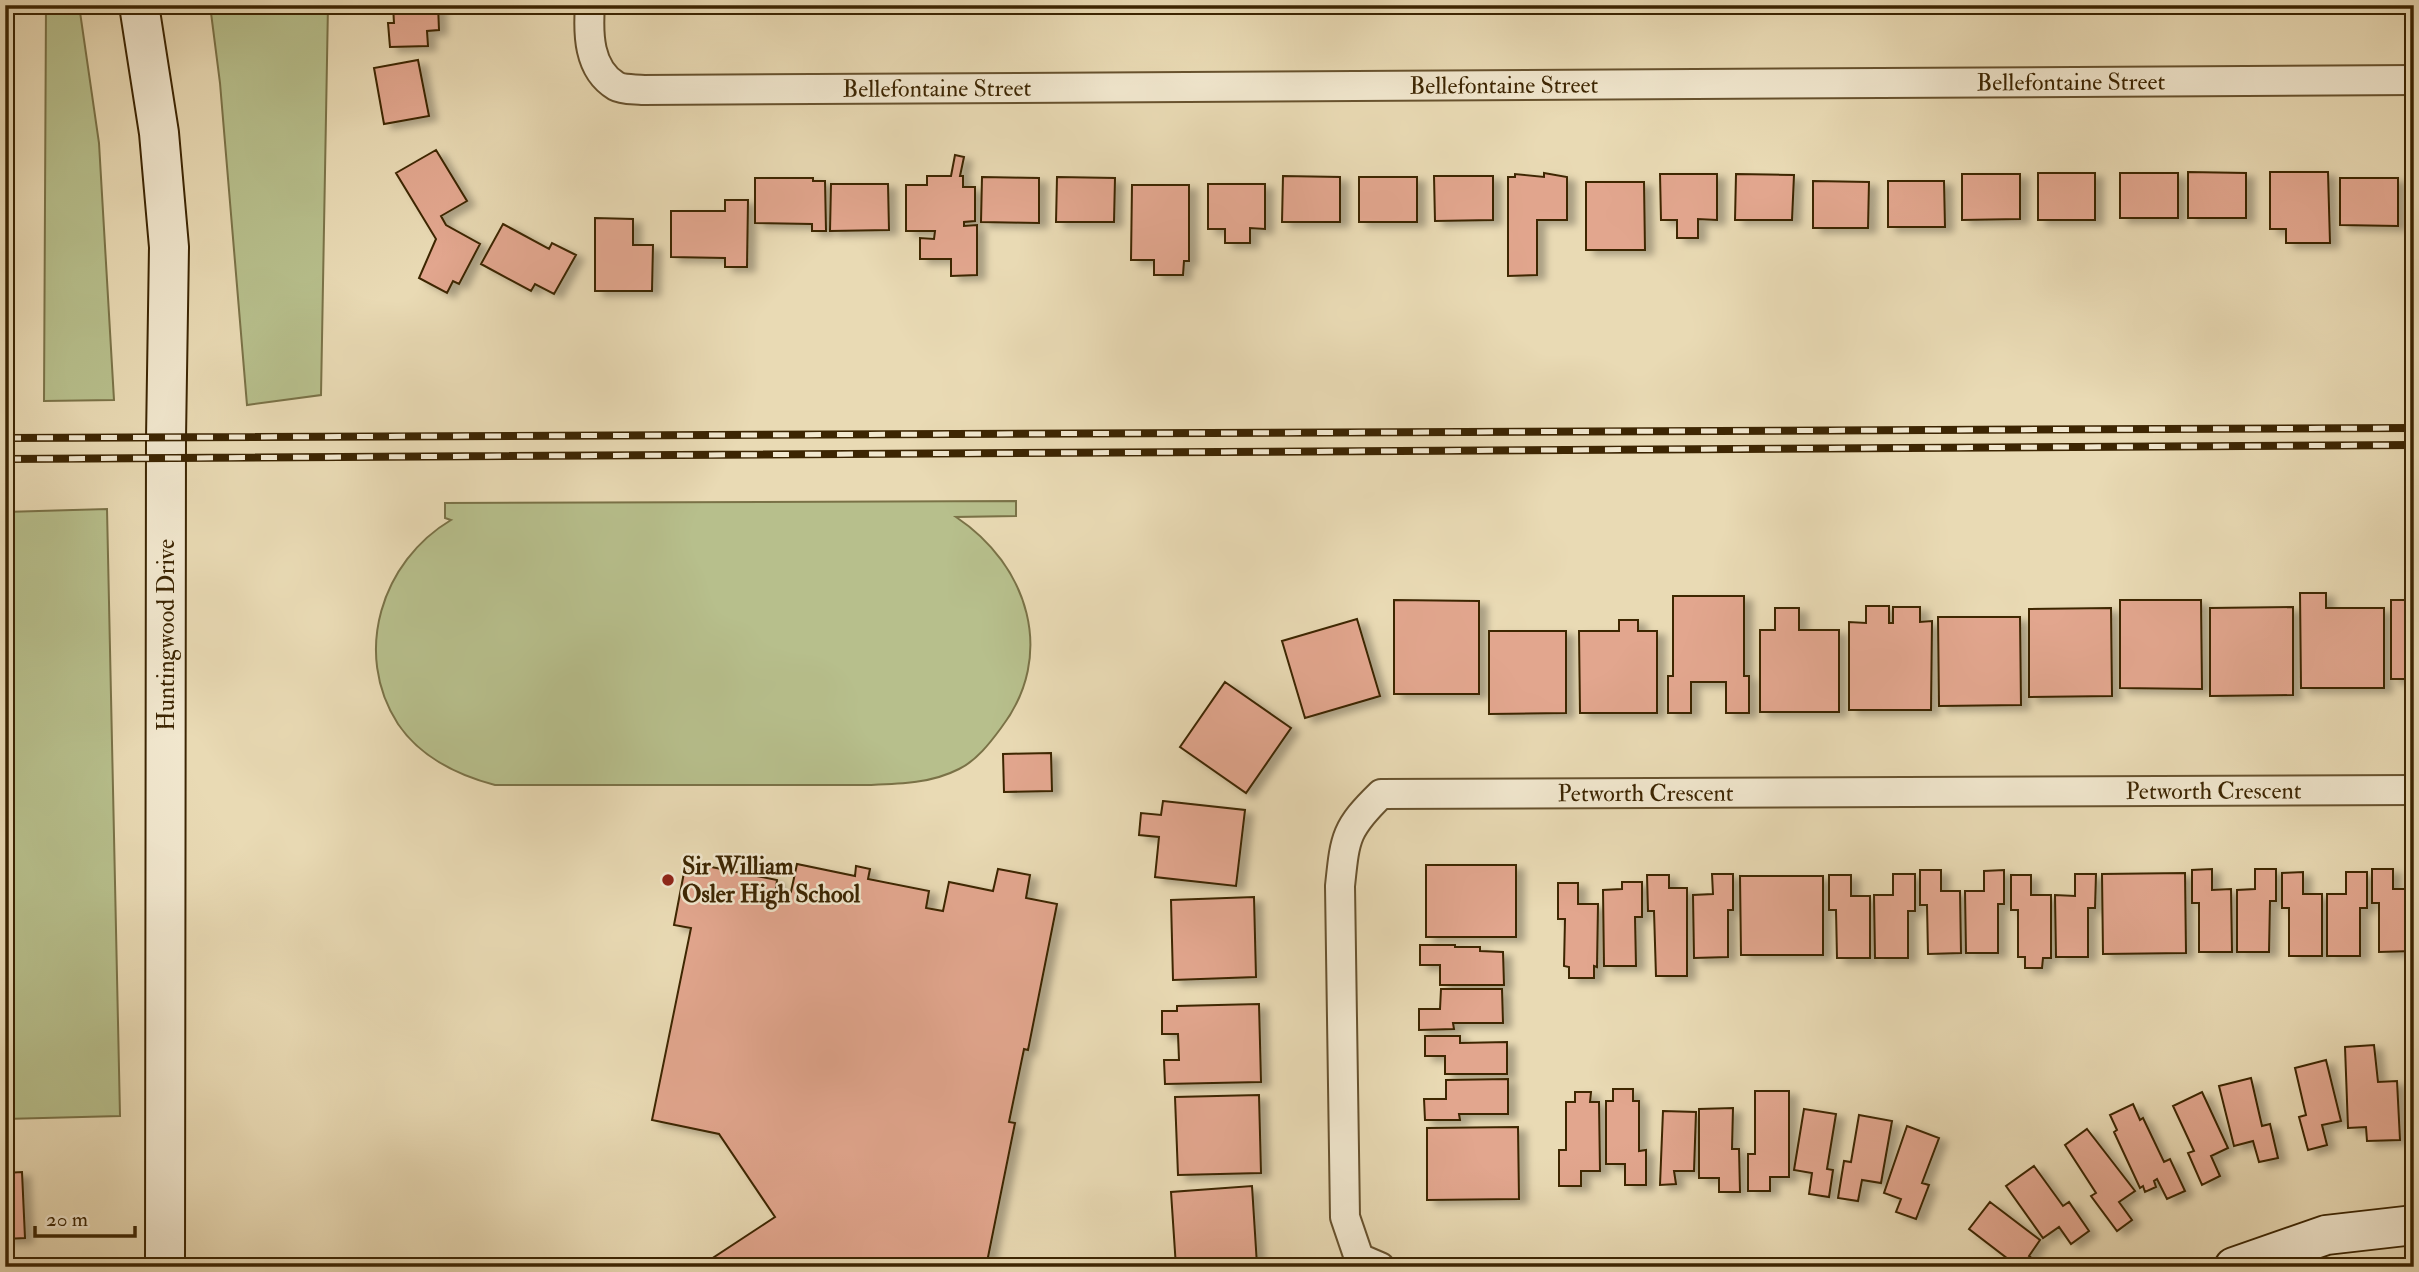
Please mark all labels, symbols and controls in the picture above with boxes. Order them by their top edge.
street label: Bellefontaine Street [1976,66,2166,98]
street label: Bellefontaine Street [1409,69,1599,101]
street label: Bellefontaine Street [842,72,1032,104]
street label: Huntingwood Drive [151,539,182,731]
street label: Petworth Crescent [2125,775,2302,807]
street label: Petworth Crescent [1557,777,1734,809]
place label: Sir William Osler High School [682,851,861,910]
marker: Sir William Osler High School [660,872,676,888]
scale bar [35,1195,135,1239]
text: 20 m [46,1206,88,1233]

